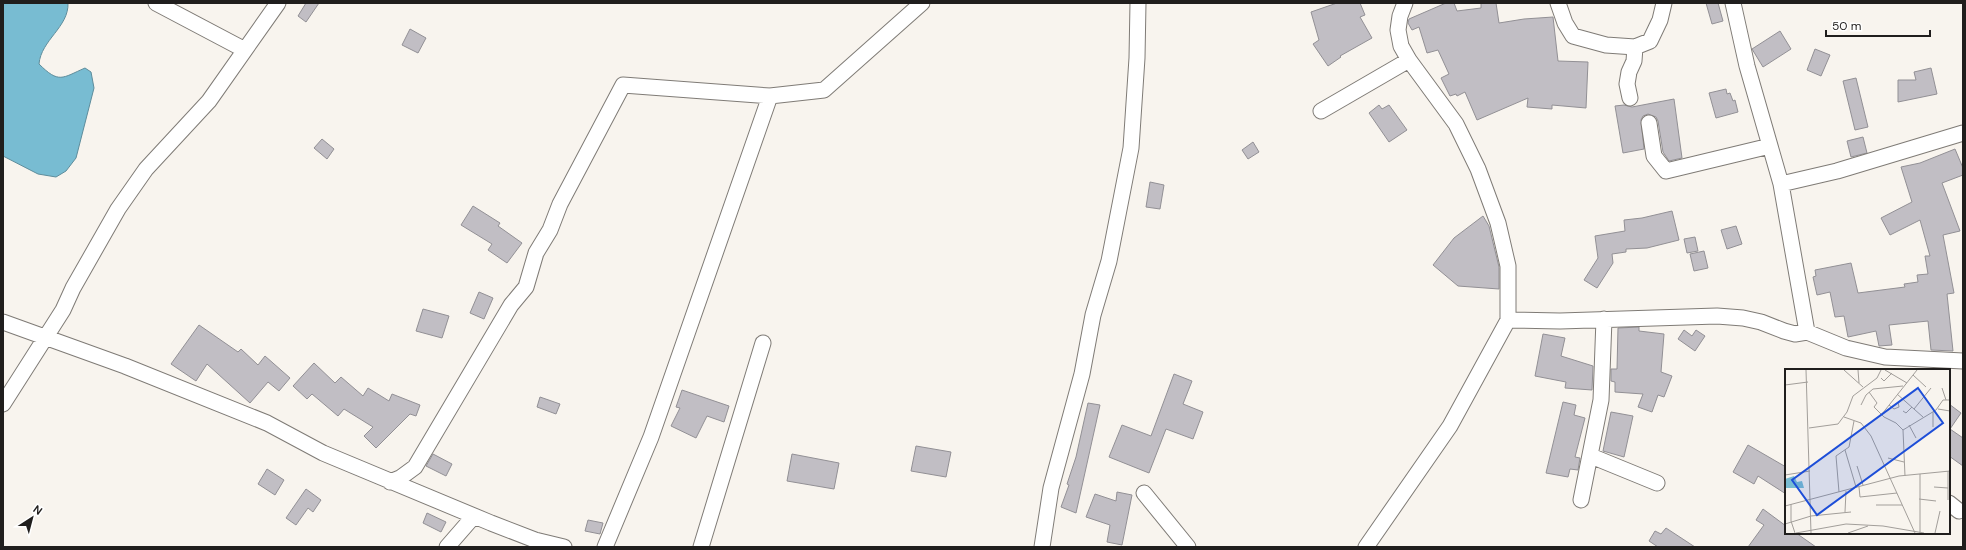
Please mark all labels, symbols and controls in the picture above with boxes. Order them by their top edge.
scale bar [1826,12,1930,38]
text: 50 m [1832,18,1861,34]
inset map [1785,369,1950,534]
north arrow [12,498,52,538]
text: N [31,502,45,518]

